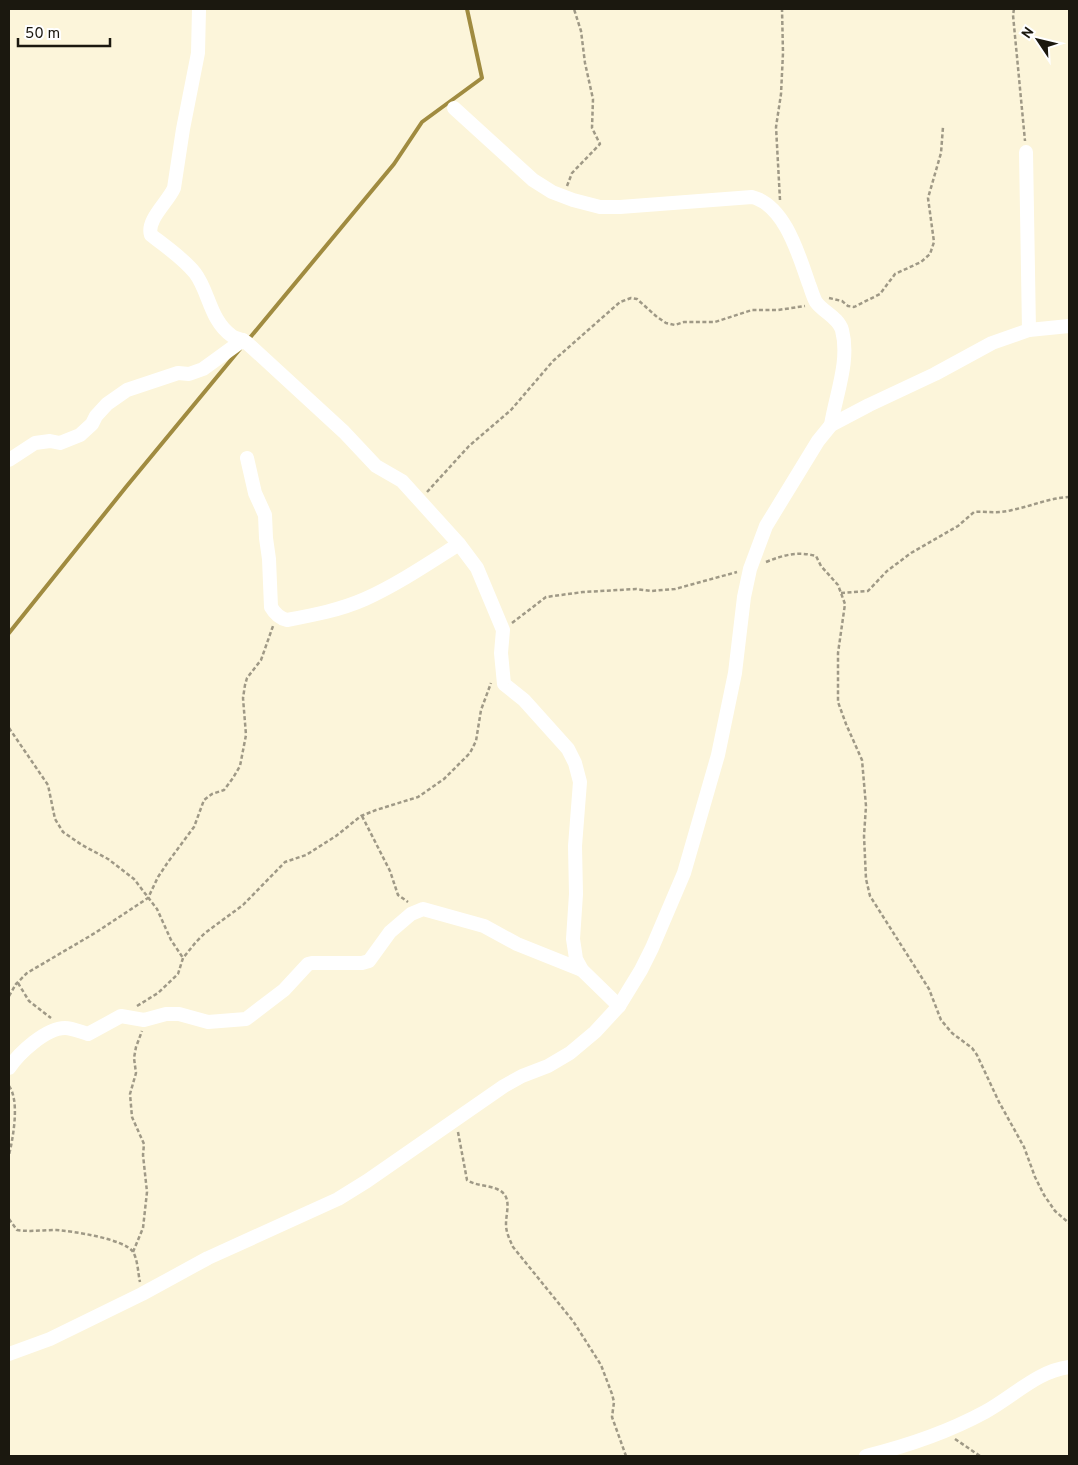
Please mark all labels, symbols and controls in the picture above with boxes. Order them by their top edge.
scale bar [18,15,110,47]
north arrow [1013,15,1063,65]
text: N [1019,24,1038,42]
text: 50 m [25,25,60,44]

